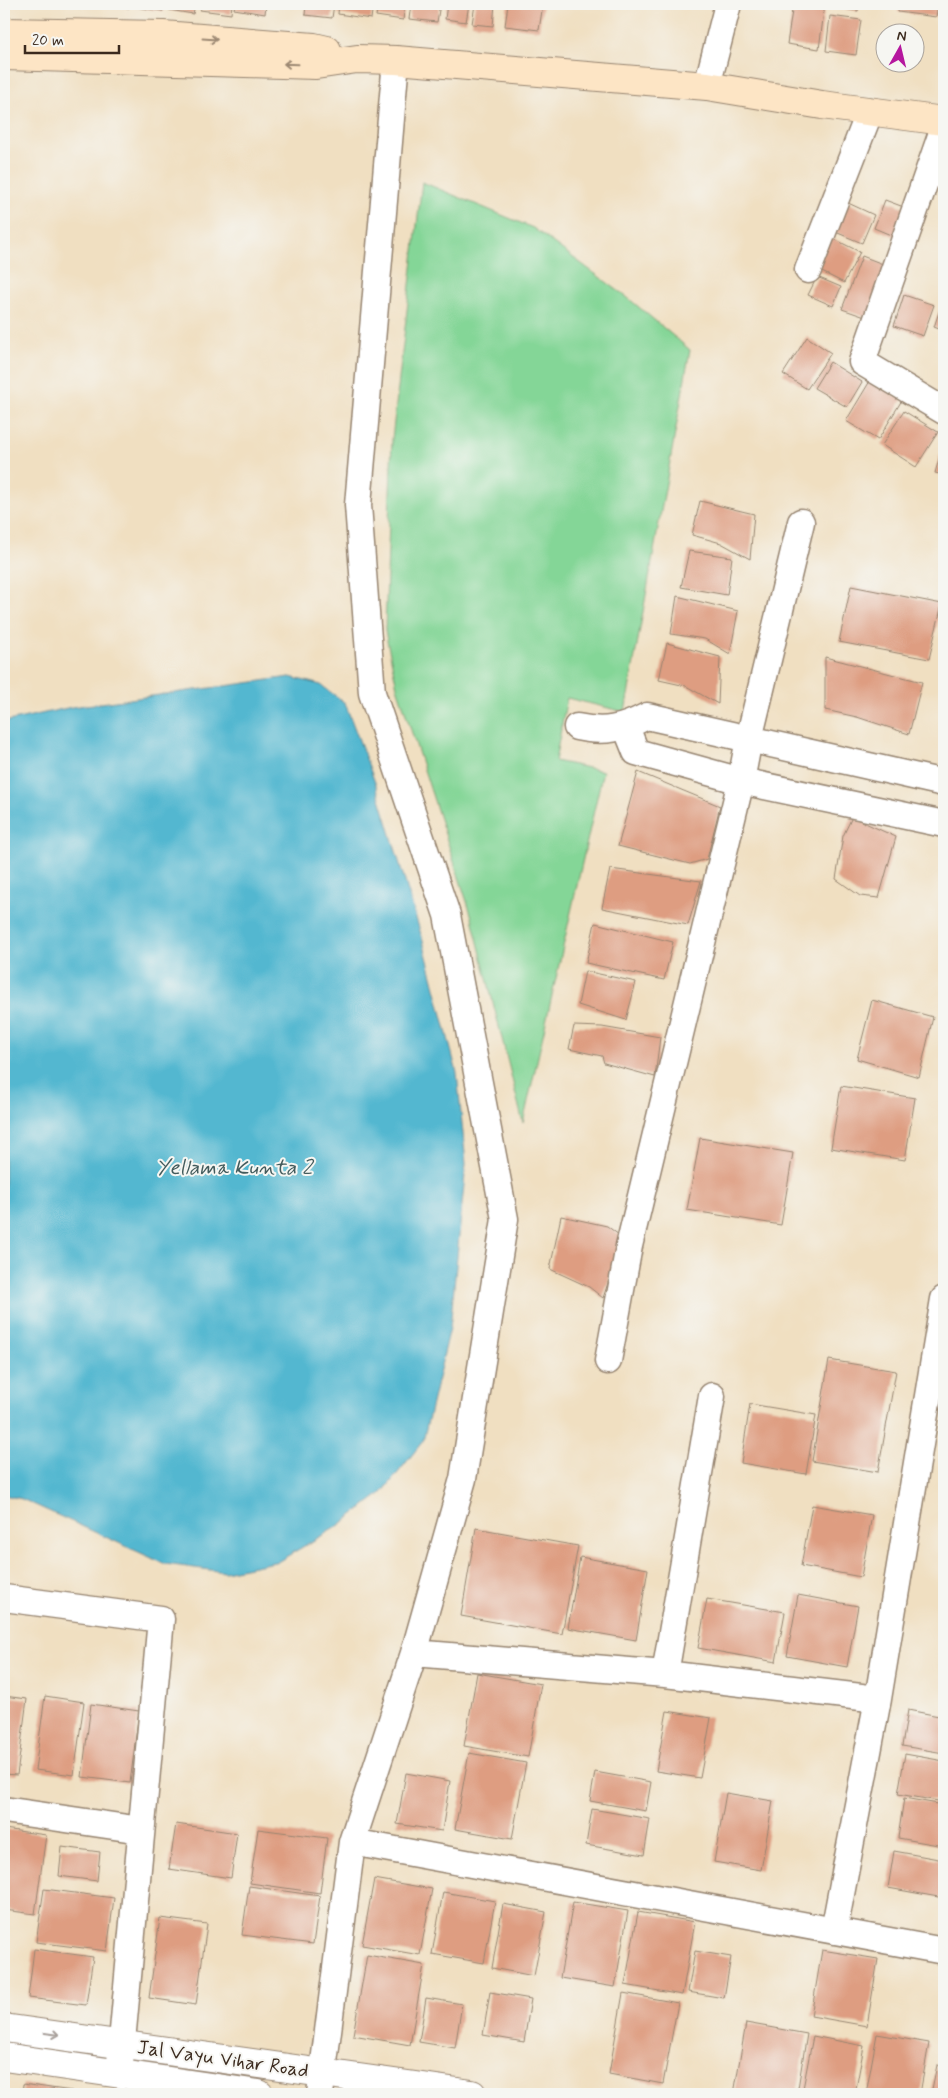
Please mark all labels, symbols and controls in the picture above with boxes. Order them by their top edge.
scale bar [25,22,119,54]
north arrow [876,22,926,72]
text: N [896,27,908,46]
text: 20 m [32,31,64,51]
one-way arrow [202,34,218,43]
one-way arrow [283,59,300,69]
water label: Yellama Kunta 2 [156,1154,315,1182]
one-way arrow [44,2029,60,2039]
street label: Jal Vayu Vihar Road [135,2034,310,2085]

